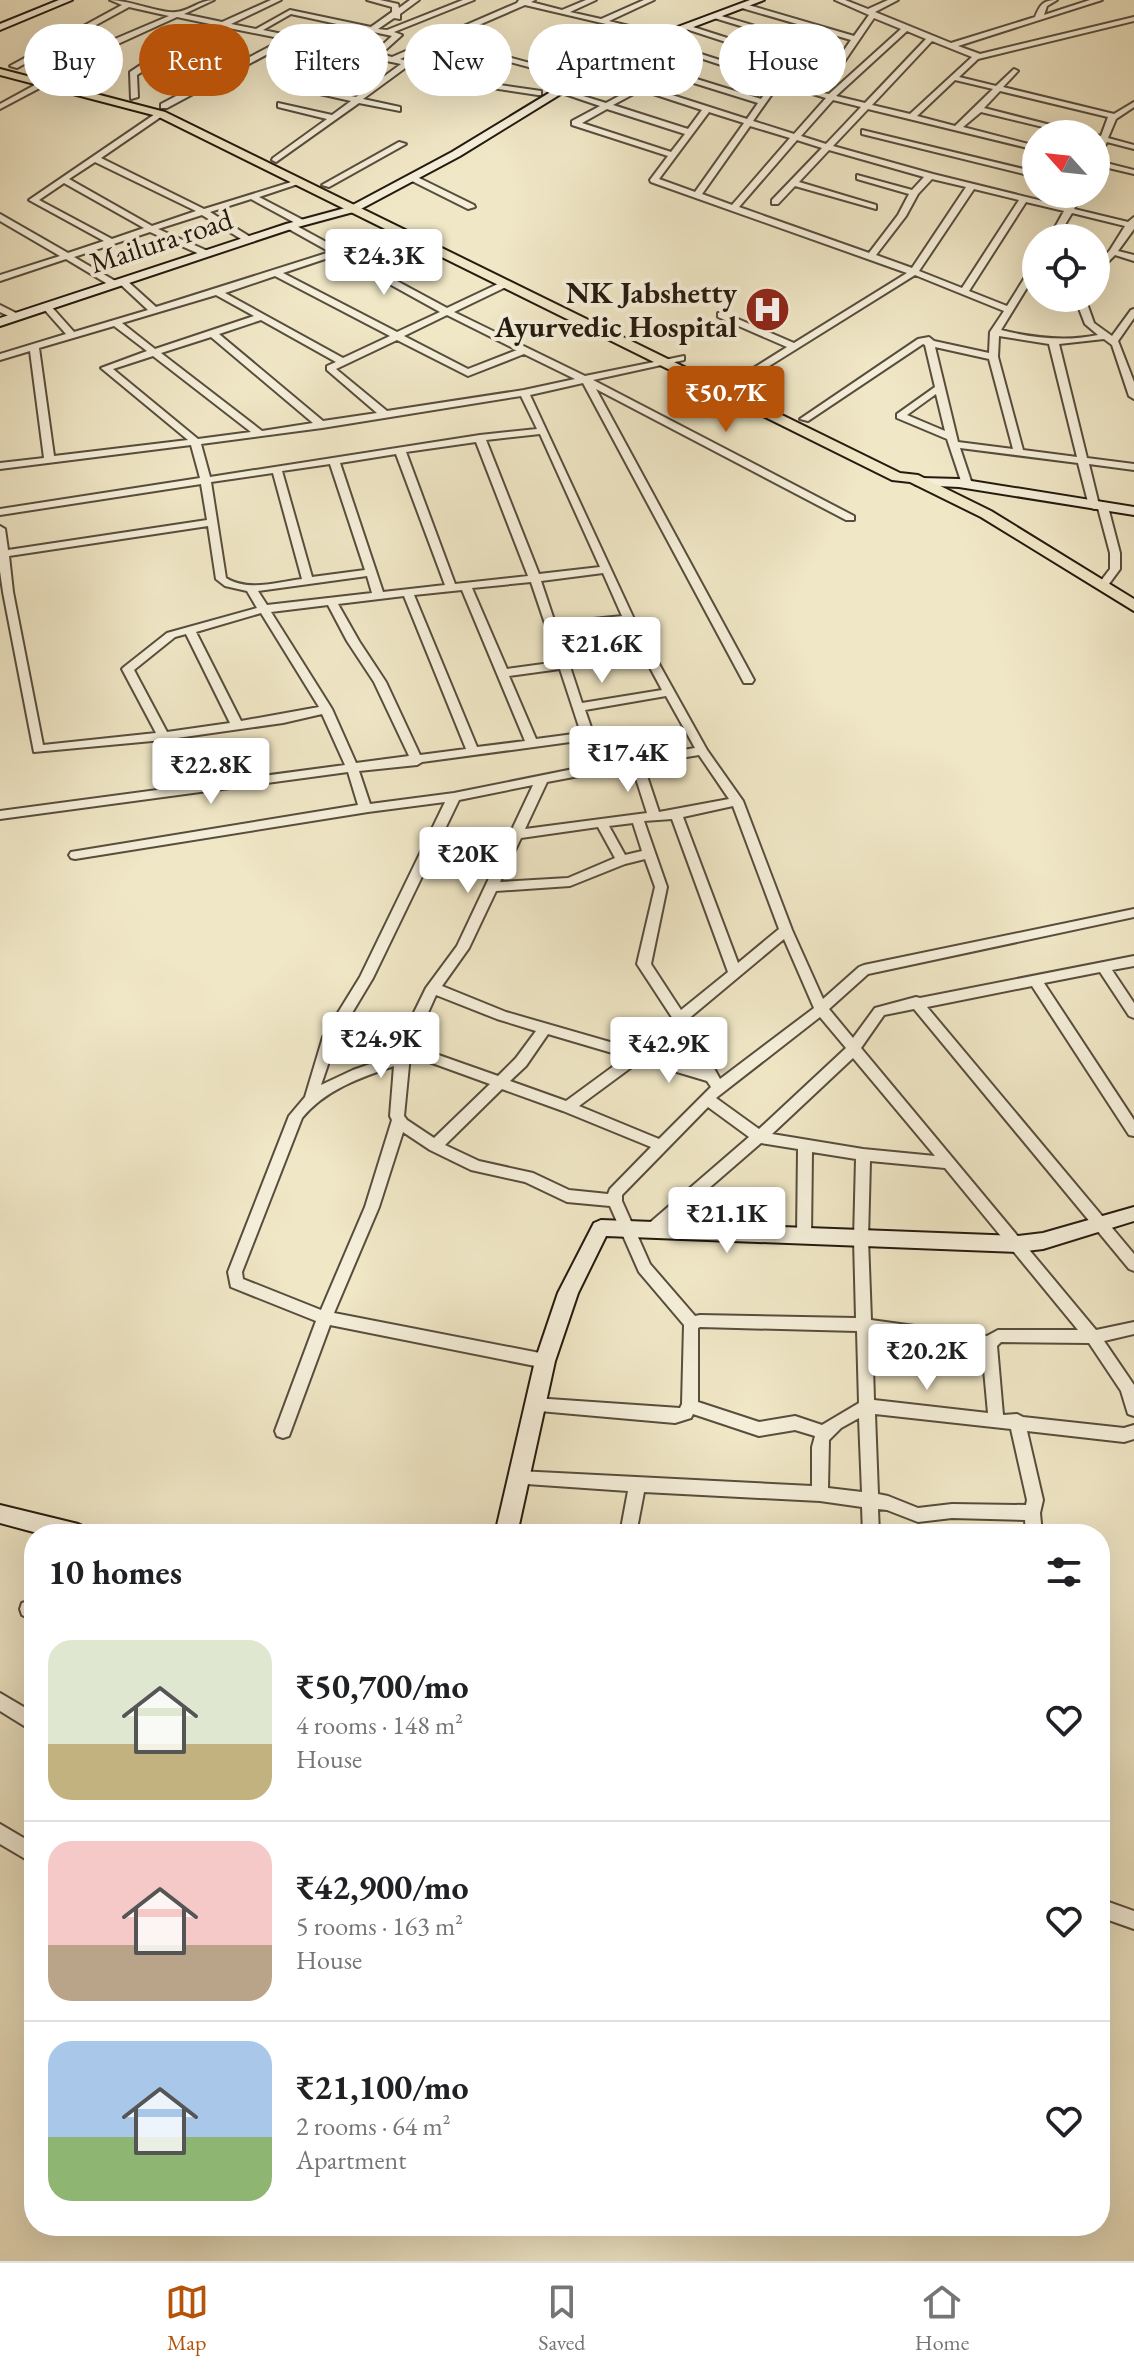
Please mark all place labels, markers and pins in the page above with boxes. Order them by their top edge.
pin: ₹24.3K [319,229,449,297]
place label: NK Jabshetty Ayurvedic Hospital [494,273,738,346]
hospital icon: NK Jabshetty Ayurvedic Hospital [744,286,792,334]
pin: ₹50.7K [661,366,791,434]
pin: ₹21.6K [537,617,667,685]
pin: ₹17.4K [563,726,693,794]
pin: ₹22.8K [146,738,276,806]
pin: ₹20K [421,827,515,895]
pin: ₹24.9K [316,1012,446,1080]
pin: ₹42.9K [604,1017,734,1085]
pin: ₹21.1K [662,1187,792,1255]
pin: ₹20.2K [862,1324,992,1392]

